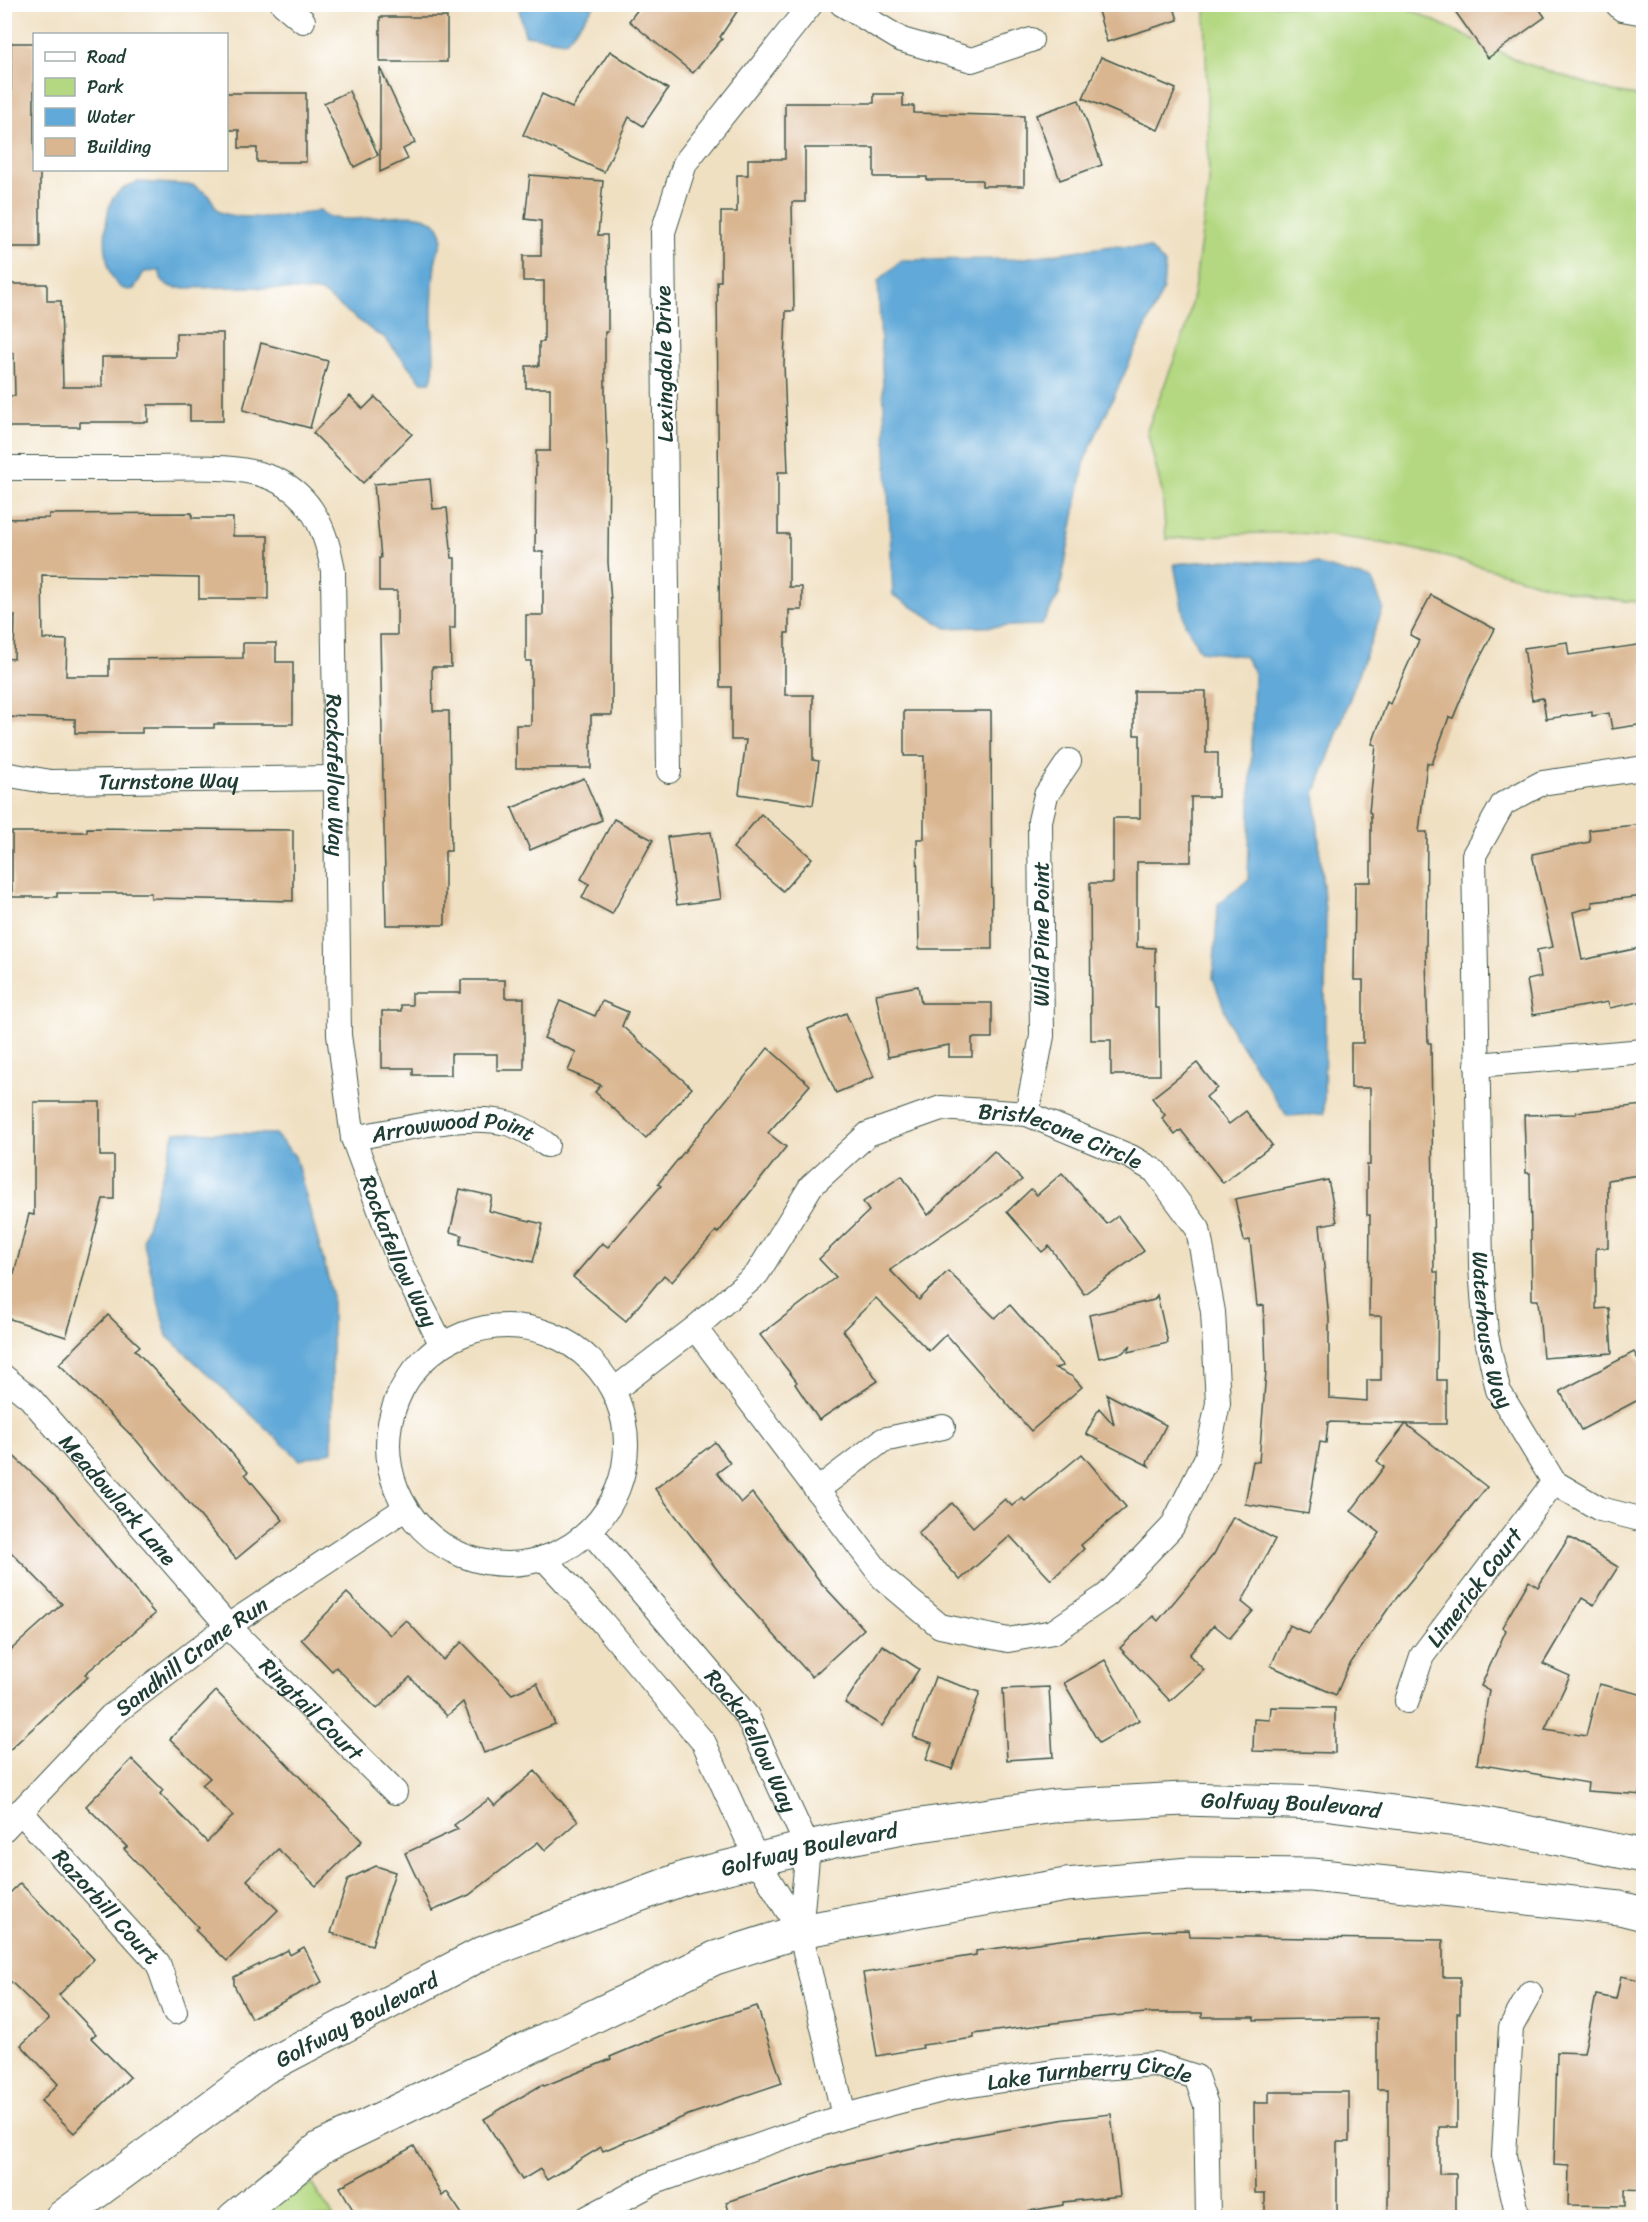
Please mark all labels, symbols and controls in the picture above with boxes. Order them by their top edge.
legend [33,33,228,171]
text: Road [87,41,127,73]
text: Park [87,71,124,103]
text: Water [87,101,136,133]
text: Building [87,131,151,163]
street label: Lexingdale Drive [643,285,685,443]
street label: Rockafellow Way [315,694,356,857]
street label: Turnstone Way [98,760,239,801]
street label: Wild Pine Point [1022,861,1061,1007]
street label: Bristlecone Circle [977,1091,1151,1180]
street label: Arrowwood Point [367,1100,544,1154]
street label: Rockafellow Way [349,1169,449,1335]
street label: Waterhouse Way [1461,1251,1525,1417]
street label: Meadowlark Lane [49,1424,188,1575]
street label: Limerick Court [1416,1518,1534,1656]
street label: Sandhill Crane Run [106,1585,276,1726]
street label: Ringtail Court [250,1647,374,1771]
street label: Rockafellow Way [695,1659,809,1820]
street label: Golfway Boulevard [1201,1780,1385,1830]
street label: Golfway Boulevard [717,1810,902,1888]
street label: Razorbill Court [43,1839,171,1974]
street label: Golfway Boulevard [268,1960,447,2079]
street label: Lake Turnberry Circle [984,2044,1198,2102]

